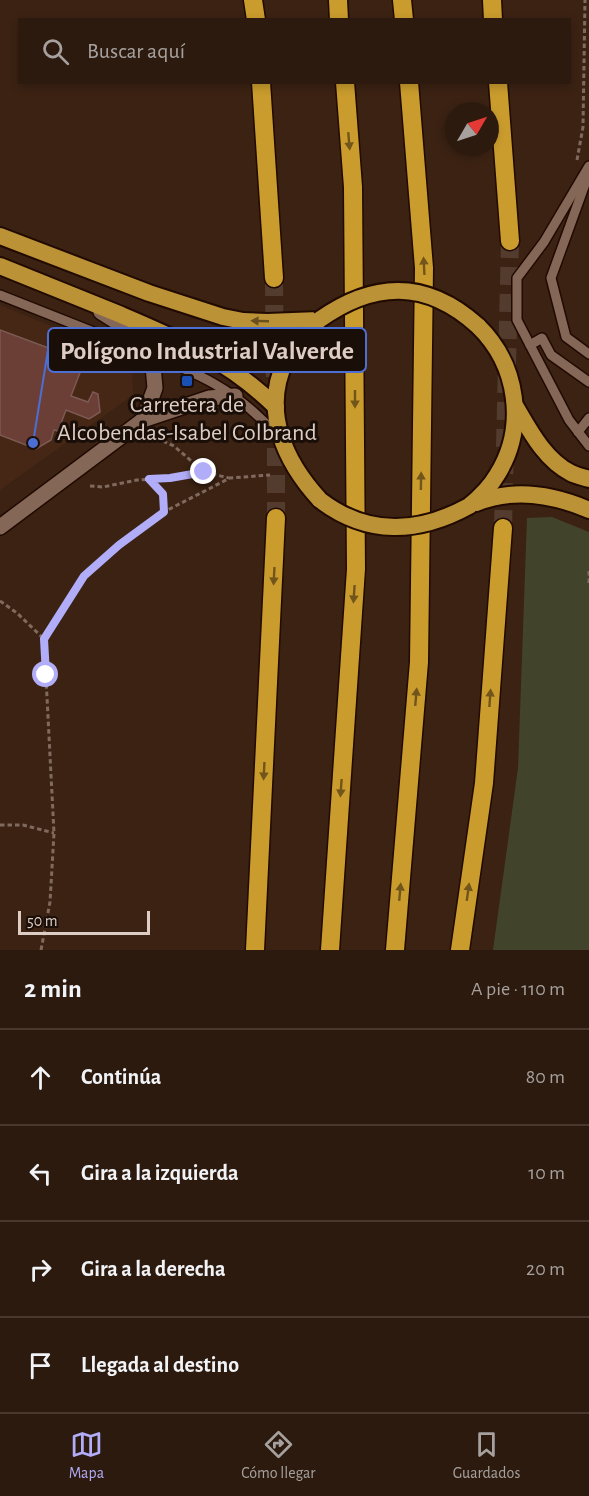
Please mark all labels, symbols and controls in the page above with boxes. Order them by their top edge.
search box [18,18,571,84]
icon: search [39,35,72,68]
text: Buscar aquí [87,40,185,62]
north arrow [445,102,499,156]
one-way arrow [345,131,354,150]
one-way arrow [419,256,428,275]
one-way arrow [251,317,270,326]
callout: Polígono Industrial Valverde [48,328,366,372]
text: Polígono Industrial Valverde [60,338,354,364]
marker: Carretera de Alcobendas-Isabel Colbrand [180,374,194,388]
one-way arrow [350,389,360,408]
place label: Carretera de Alcobendas-Isabel Colbrand [57,393,317,445]
route end [190,458,216,484]
one-way arrow [416,472,426,491]
one-way arrow [269,567,278,586]
one-way arrow [350,584,359,603]
route start [32,661,58,687]
one-way arrow [411,688,421,707]
one-way arrow [485,689,495,708]
one-way arrow [260,762,269,781]
one-way arrow [336,779,346,798]
one-way arrow [395,882,405,901]
one-way arrow [464,882,473,901]
scale bar [18,908,150,936]
text: 50 m [27,913,58,929]
text: 2 min [24,976,82,1002]
text: A pie · 110 m [471,979,565,999]
icon: ahead [24,1061,57,1094]
text: Continúa [81,1066,161,1088]
text: 80 m [526,1067,565,1087]
icon: left [24,1157,57,1190]
text: Gira a la izquierda [81,1162,239,1184]
text: 10 m [528,1163,565,1183]
icon: right [24,1253,57,1286]
text: Gira a la derecha [81,1258,226,1280]
text: 20 m [526,1259,565,1279]
icon: arrive [24,1349,57,1382]
text: Llegada al destino [81,1354,239,1376]
tab: Mapa [69,1428,104,1483]
tab: Cómo llegar [241,1428,315,1483]
tab: Guardados [453,1428,520,1483]

